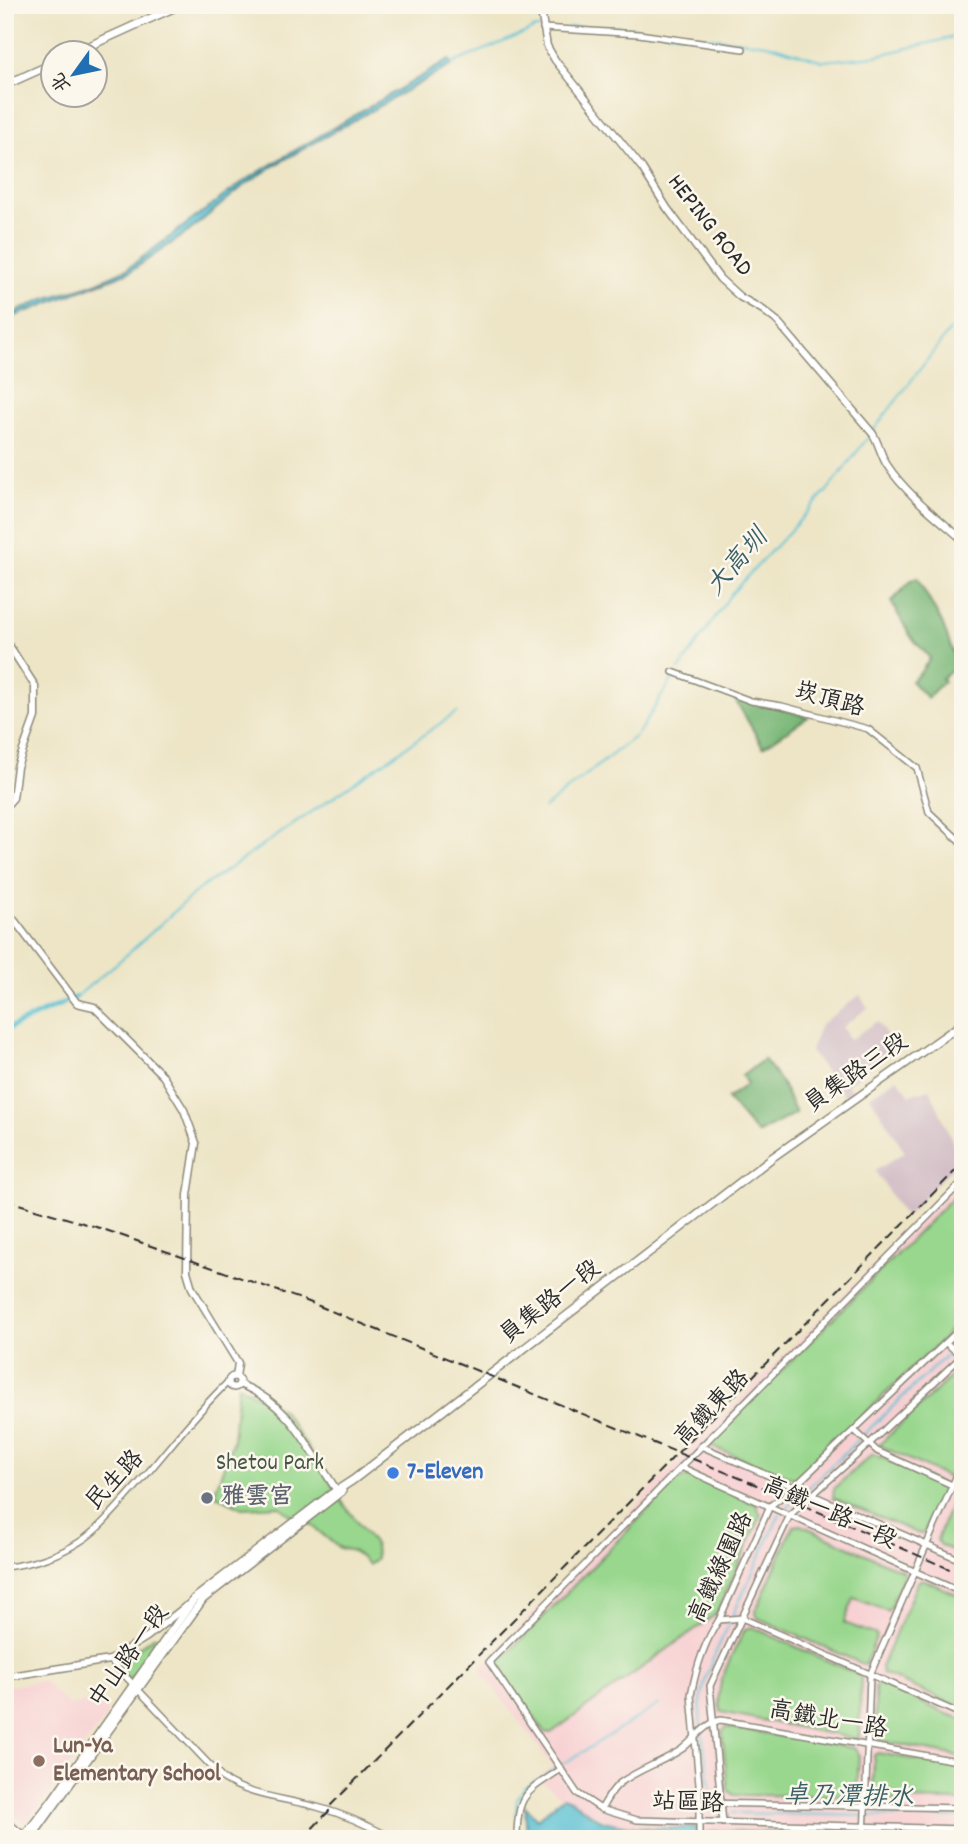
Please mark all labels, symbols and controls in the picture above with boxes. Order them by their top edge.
north arrow [38,38,108,108]
text: 北 [46,66,79,97]
street label: HEPING ROAD [658,167,760,285]
water label: 大高圳 [698,519,780,605]
street label: 崁頂路 [790,675,868,727]
street label: 員集路三段 [798,1026,916,1122]
street label: 員集路一段 [493,1253,609,1353]
street label: 高鐵東路 [667,1363,759,1455]
street label: 民生路 [79,1443,153,1519]
park label: Shetou Park [216,1447,324,1481]
place label: 7-Eleven [407,1456,483,1490]
marker: 7-Eleven [385,1465,401,1481]
street label: 高鐵一路一段 [756,1469,902,1559]
place label: 雅雲宮 [221,1481,293,1515]
marker: 雅雲宮 [199,1490,215,1506]
street label: 高鐵綠園路 [681,1506,763,1630]
street label: 中山路一段 [82,1598,178,1716]
street label: 高鐵北一路 [766,1694,890,1748]
place label: Lun-Ya Elementary School [53,1730,221,1792]
marker: Lun-Ya Elementary School [31,1753,47,1769]
water label: 卓乃潭排水 [783,1778,914,1818]
street label: 站區路 [651,1786,725,1822]

